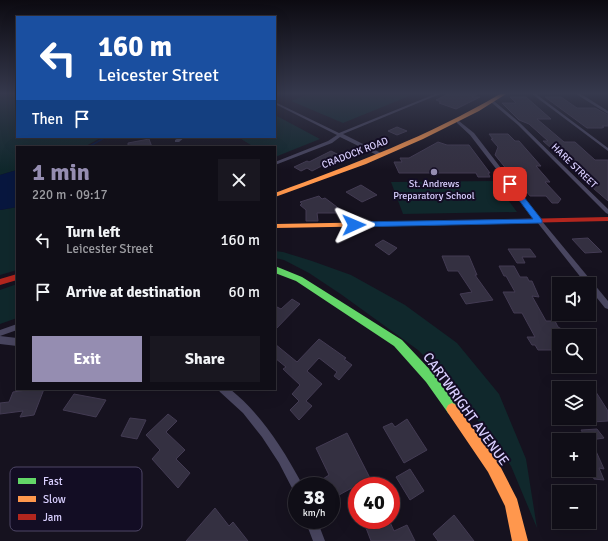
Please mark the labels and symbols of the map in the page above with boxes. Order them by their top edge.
street label: CRADOCK ROAD [320,135,390,171]
street label: HARE STREET [549,141,600,191]
marker: St. Andrews Preparatory School [429,167,439,177]
pin [493,167,527,201]
place label: St. Andrews Preparatory School [393,178,475,202]
position arrow [333,204,375,246]
street label: CARTWRIGHT AVENUE [419,349,513,469]
legend [10,467,142,531]
text: Fast [43,475,63,488]
speed limit sign: 40 [348,477,400,529]
text: Slow [43,493,66,506]
text: Jam [43,511,62,524]

